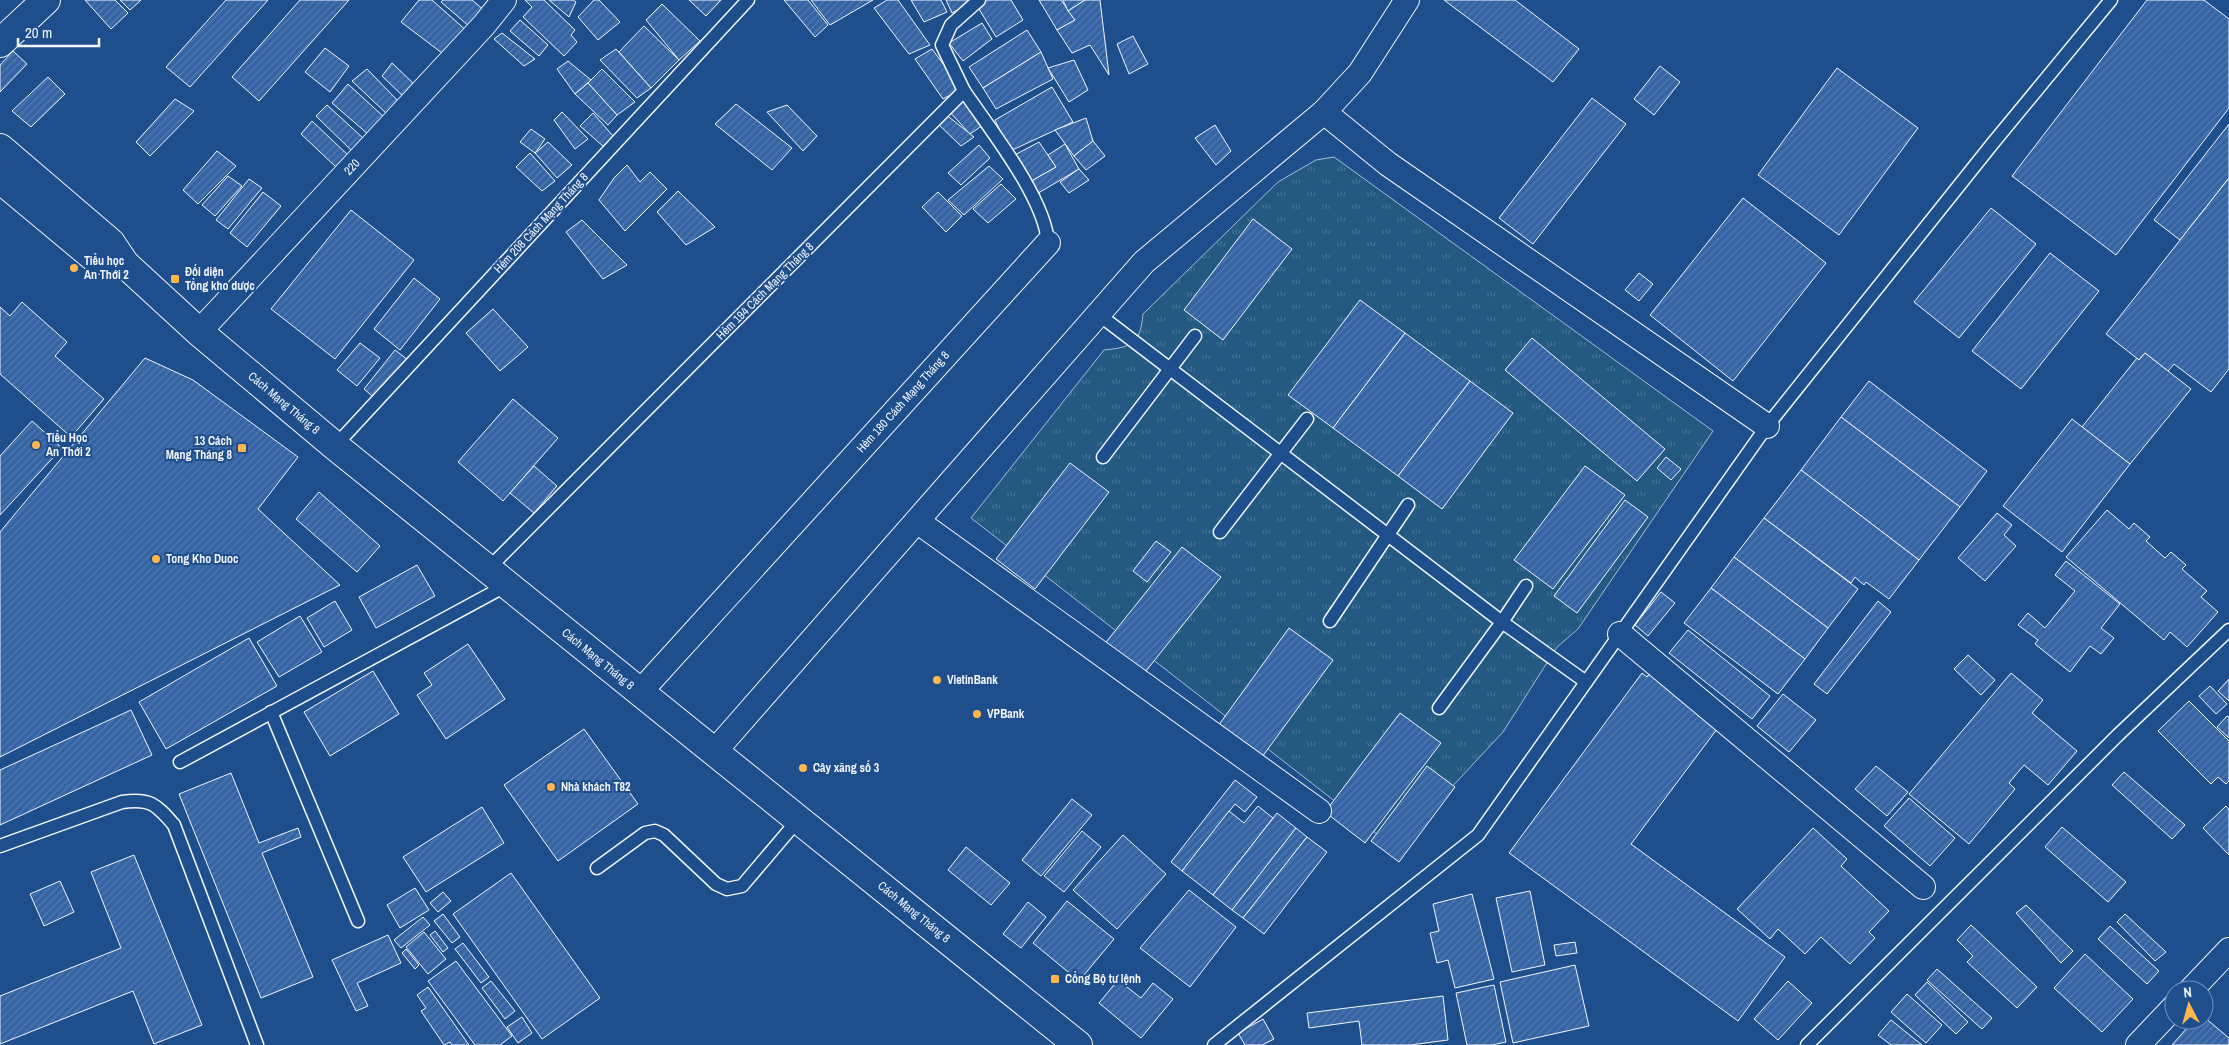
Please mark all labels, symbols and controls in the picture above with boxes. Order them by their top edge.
scale bar [18,15,99,47]
text: 20 m [25,22,52,43]
street label: 220 [341,156,363,178]
street label: Hẻm 208 Cách Mạng Tháng 8 [490,169,592,277]
street label: Hẻm 194 Cách Mạng Tháng 8 [713,239,817,343]
place label: Tiểu học An Thới 2 [84,253,129,283]
marker: Tiểu học An Thới 2 [68,262,80,274]
place label: Đối diện Tổng kho dược [185,264,255,294]
marker: Đối diện Tổng kho dược [169,273,181,285]
street label: Hẻm 180 Cách Mạng Tháng 8 [853,348,953,456]
street label: Cách Mạng Tháng 8 [245,368,323,438]
place label: Tiểu Học An Thới 2 [46,430,91,460]
place label: 13 Cách Mạng Tháng 8 [166,433,233,463]
marker: Tiểu Học An Thới 2 [30,439,42,451]
marker: 13 Cách Mạng Tháng 8 [236,442,248,454]
place label: Tong Kho Duoc [166,551,239,567]
marker: Tong Kho Duoc [150,553,162,565]
street label: Cách Mạng Tháng 8 [558,625,638,693]
place label: VietinBank [947,672,998,688]
marker: VietinBank [931,674,943,686]
place label: VPBank [987,706,1025,722]
marker: VPBank [971,708,983,720]
place label: Cây xăng số 3 [813,760,880,776]
marker: Cây xăng số 3 [797,762,809,774]
place label: Nhà khách T82 [561,779,631,795]
marker: Nhà khách T82 [545,781,557,793]
street label: Cách Mạng Tháng 8 [874,878,954,946]
place label: Cổng Bộ tư lệnh [1065,971,1141,987]
marker: Cổng Bộ tư lệnh [1049,973,1061,985]
north arrow [2164,980,2214,1030]
text: N [2183,983,2193,1001]

